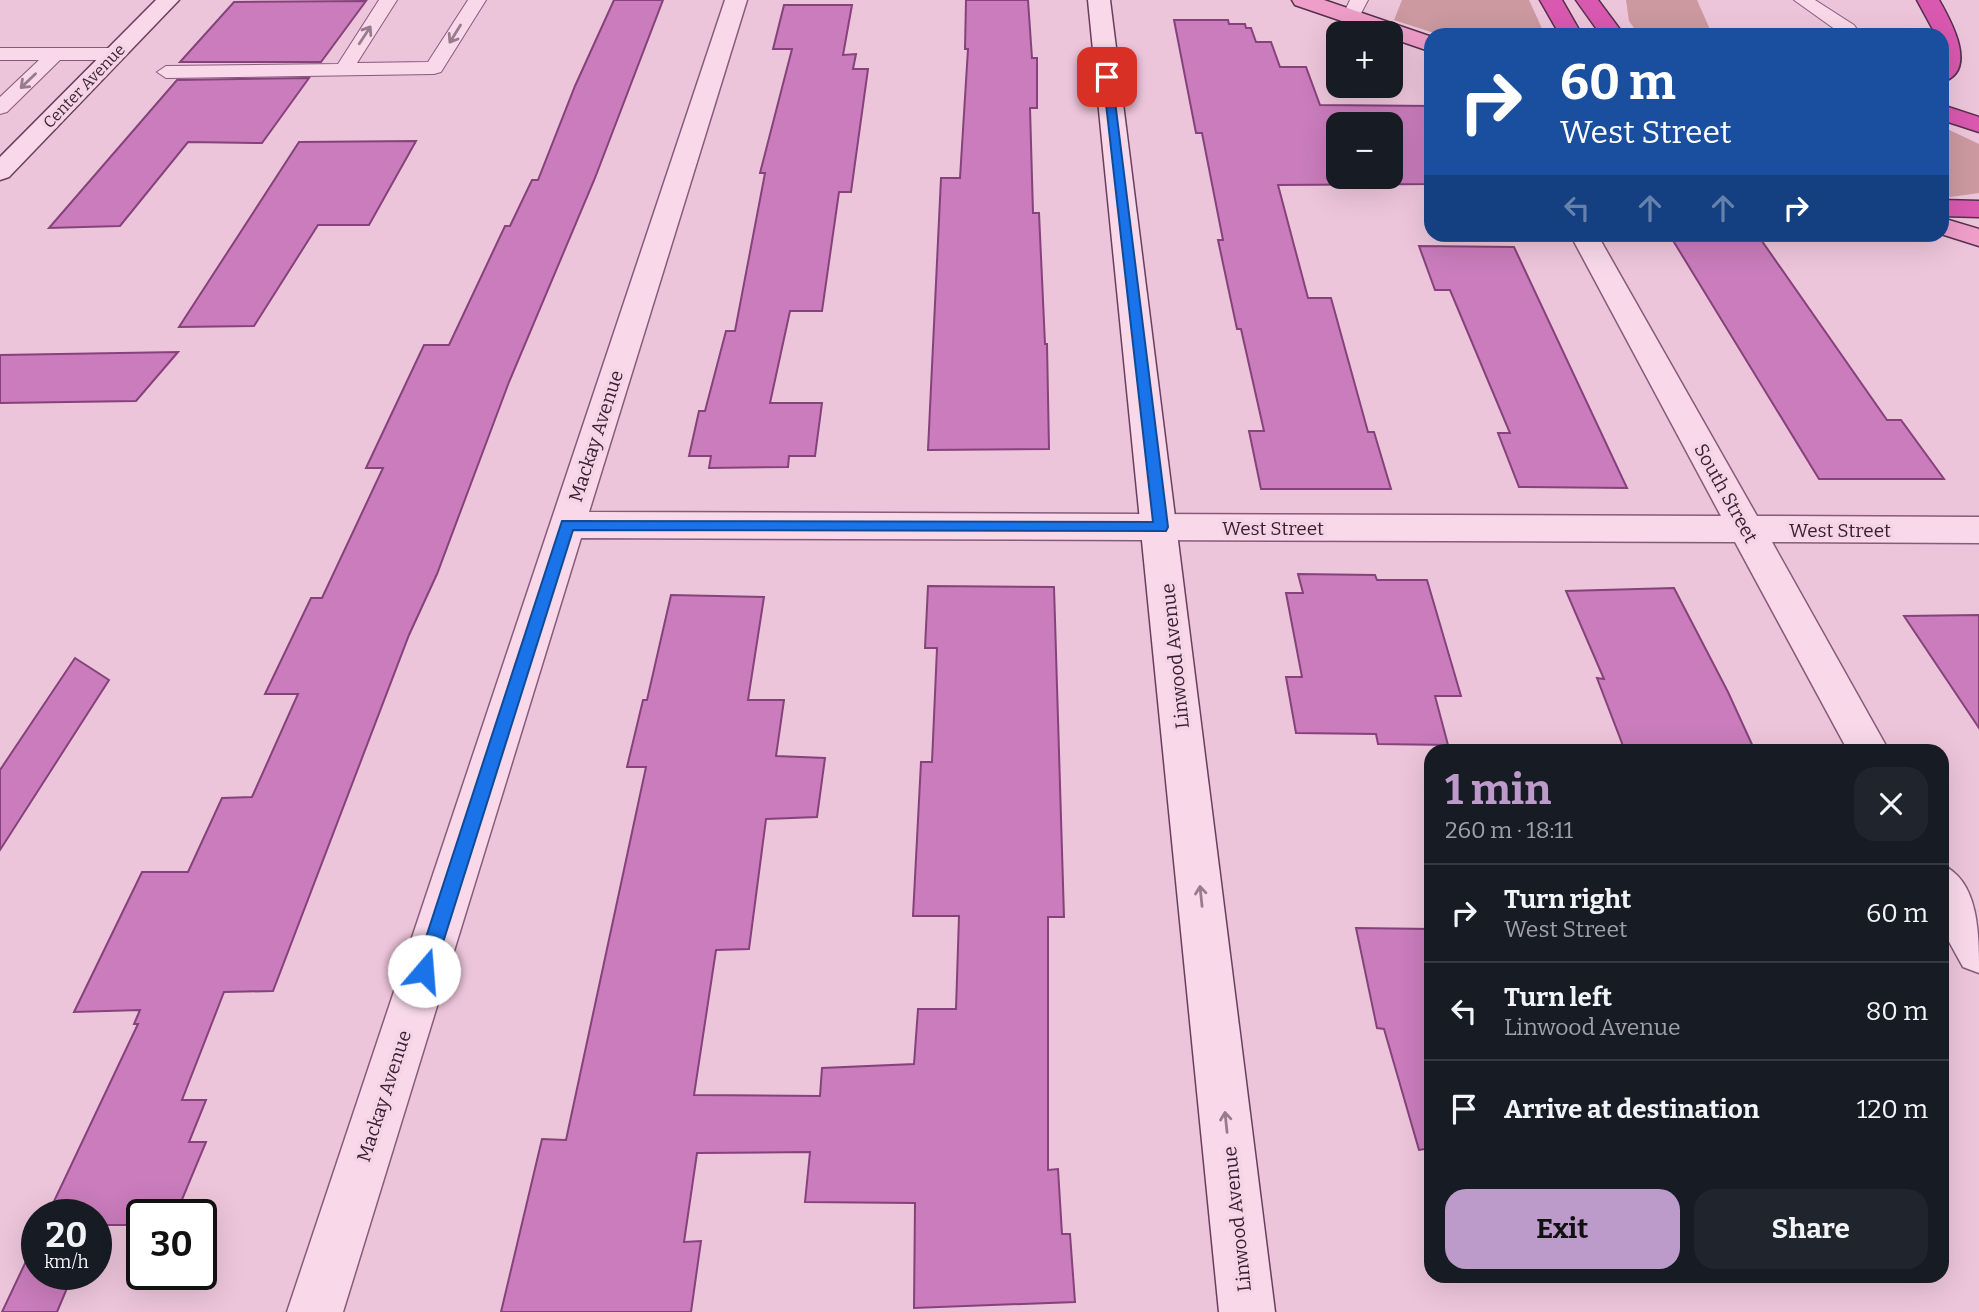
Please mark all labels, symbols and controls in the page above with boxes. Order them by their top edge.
map controls [1326,21,1403,189]
button: + [1326,21,1403,98]
one-way arrow [448,24,463,43]
one-way arrow [359,25,373,45]
street label: Center Avenue [39,40,129,132]
pin [1077,47,1137,107]
text: 60 m [1560,53,1676,112]
icon: right [1445,56,1536,147]
icon: arrive [1088,58,1126,96]
one-way arrow [19,72,36,89]
button: − [1326,112,1403,189]
text: West Street [1560,113,1732,151]
icon: left [1558,189,1596,227]
icon: ahead [1631,189,1669,227]
icon: ahead [1704,189,1742,227]
icon: right [1777,189,1815,227]
street label: Mackay Avenue [564,367,628,505]
street label: South Street [1689,439,1763,547]
street label: West Street [1222,517,1324,540]
street label: West Street [1789,519,1891,542]
street label: Linwood Avenue [1156,582,1194,730]
text: 1 min [1445,765,1551,815]
button: close [1854,767,1928,841]
text: 260 m · 18:11 [1445,816,1573,844]
text: Turn right [1504,884,1631,915]
one-way arrow [1194,885,1207,908]
icon: right [1445,894,1483,932]
text: 60 m [1866,898,1928,929]
text: West Street [1504,915,1627,943]
position arrow [387,934,461,1008]
text: Turn left [1504,982,1612,1013]
icon: left [1445,992,1483,1030]
text: 80 m [1866,996,1928,1027]
text: Linwood Avenue [1504,1013,1681,1041]
street label: Mackay Avenue [352,1027,416,1165]
icon: arrive [1445,1090,1483,1128]
text: Arrive at destination [1504,1094,1759,1125]
text: 120 m [1857,1094,1928,1125]
one-way arrow [1219,1112,1232,1134]
street label: Linwood Avenue [1218,1145,1256,1293]
button: Exit [1445,1189,1680,1269]
button: Share [1694,1189,1928,1269]
speed limit sign: 30 [126,1199,217,1290]
text: 20 [46,1214,87,1256]
text: km/h [44,1251,89,1273]

